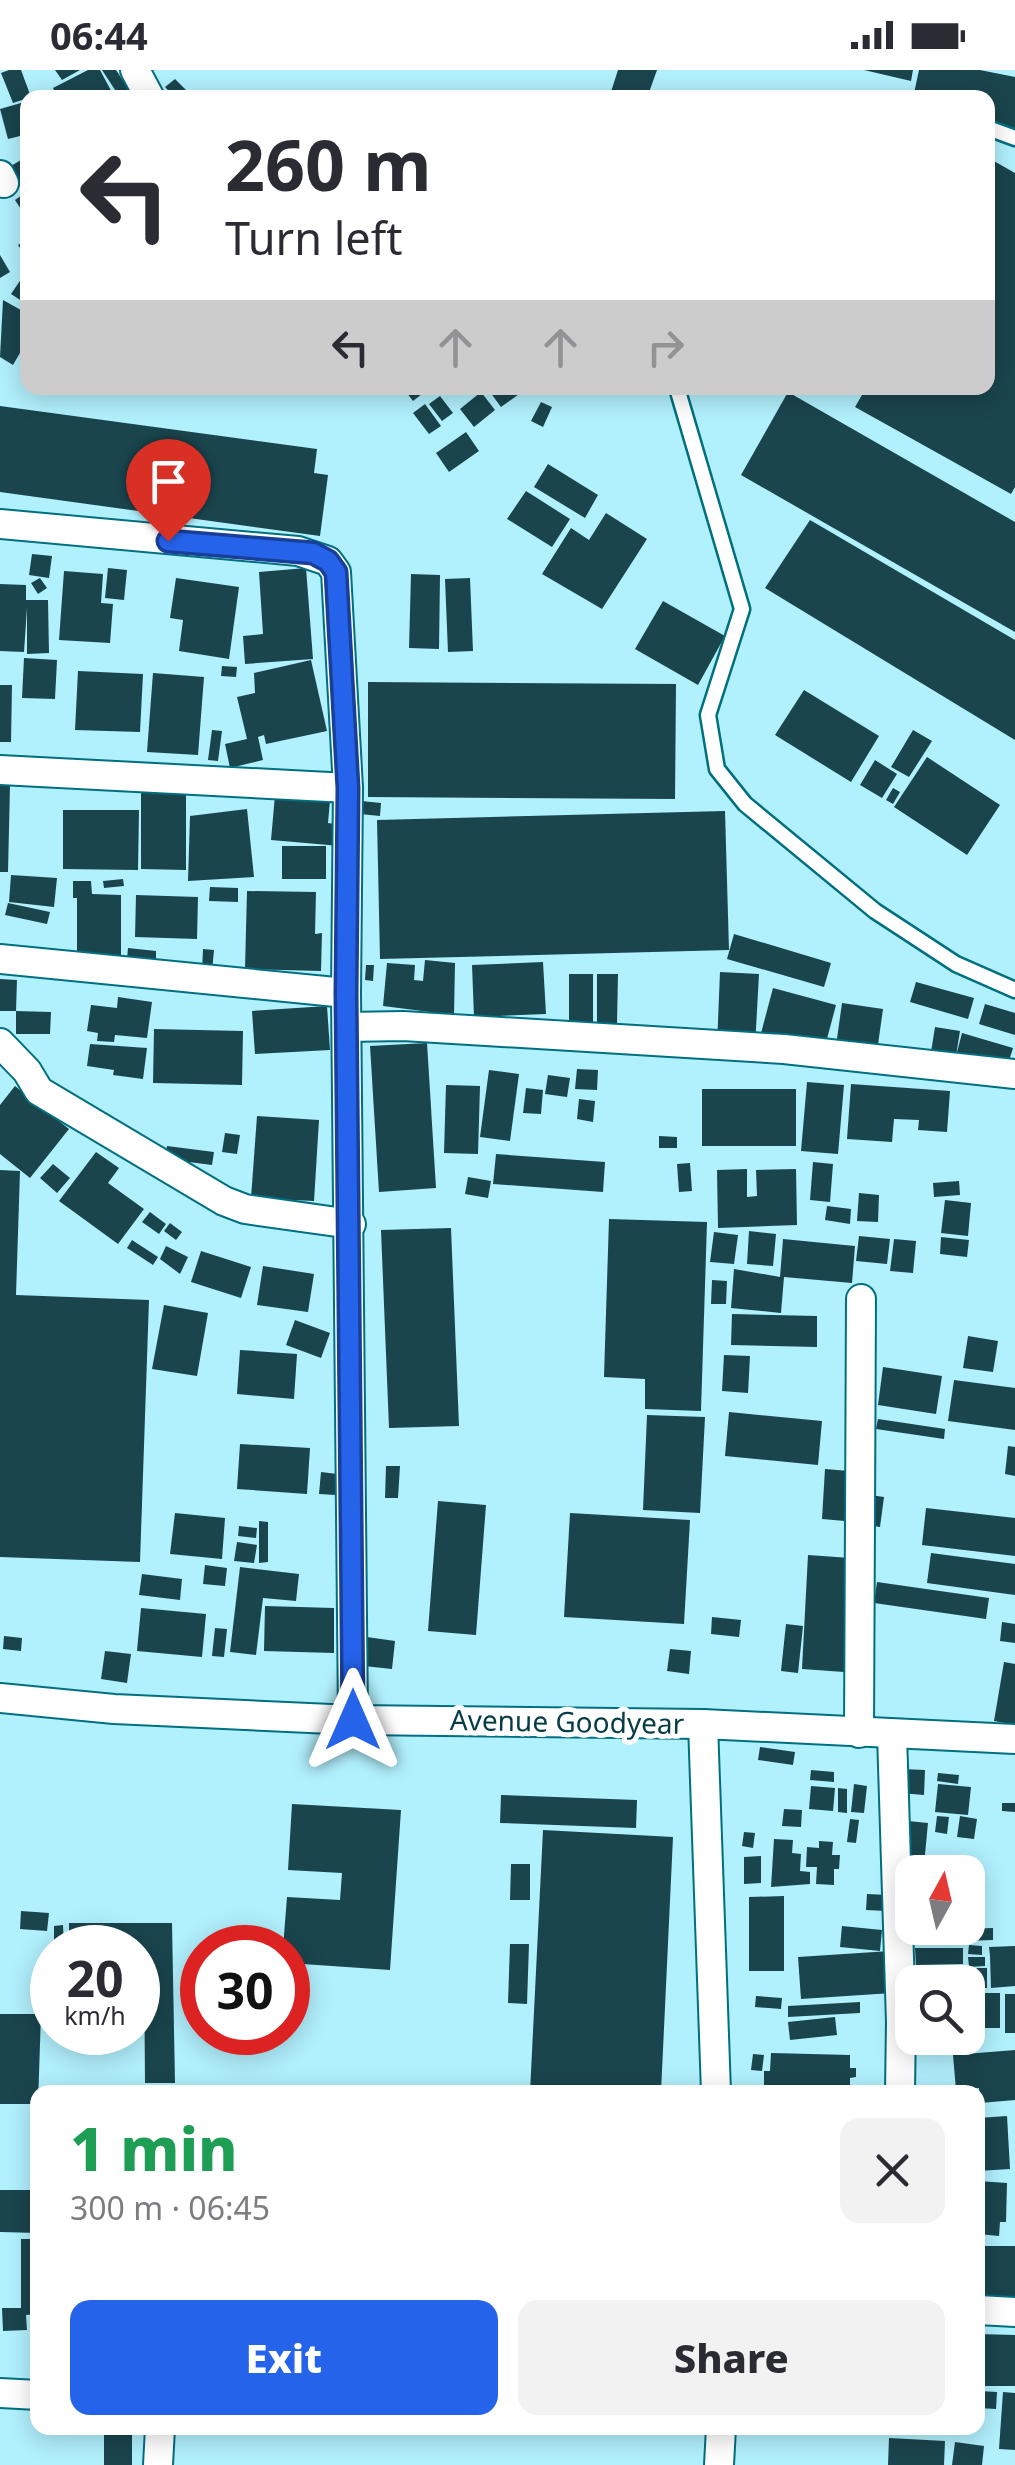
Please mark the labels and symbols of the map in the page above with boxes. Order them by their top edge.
pin [126,439,211,542]
position arrow [301,1668,405,1772]
street label: Avenue Goodyear [449,1700,685,1742]
north arrow [895,1855,985,1945]
speed limit sign: 30 [180,1925,310,2055]

